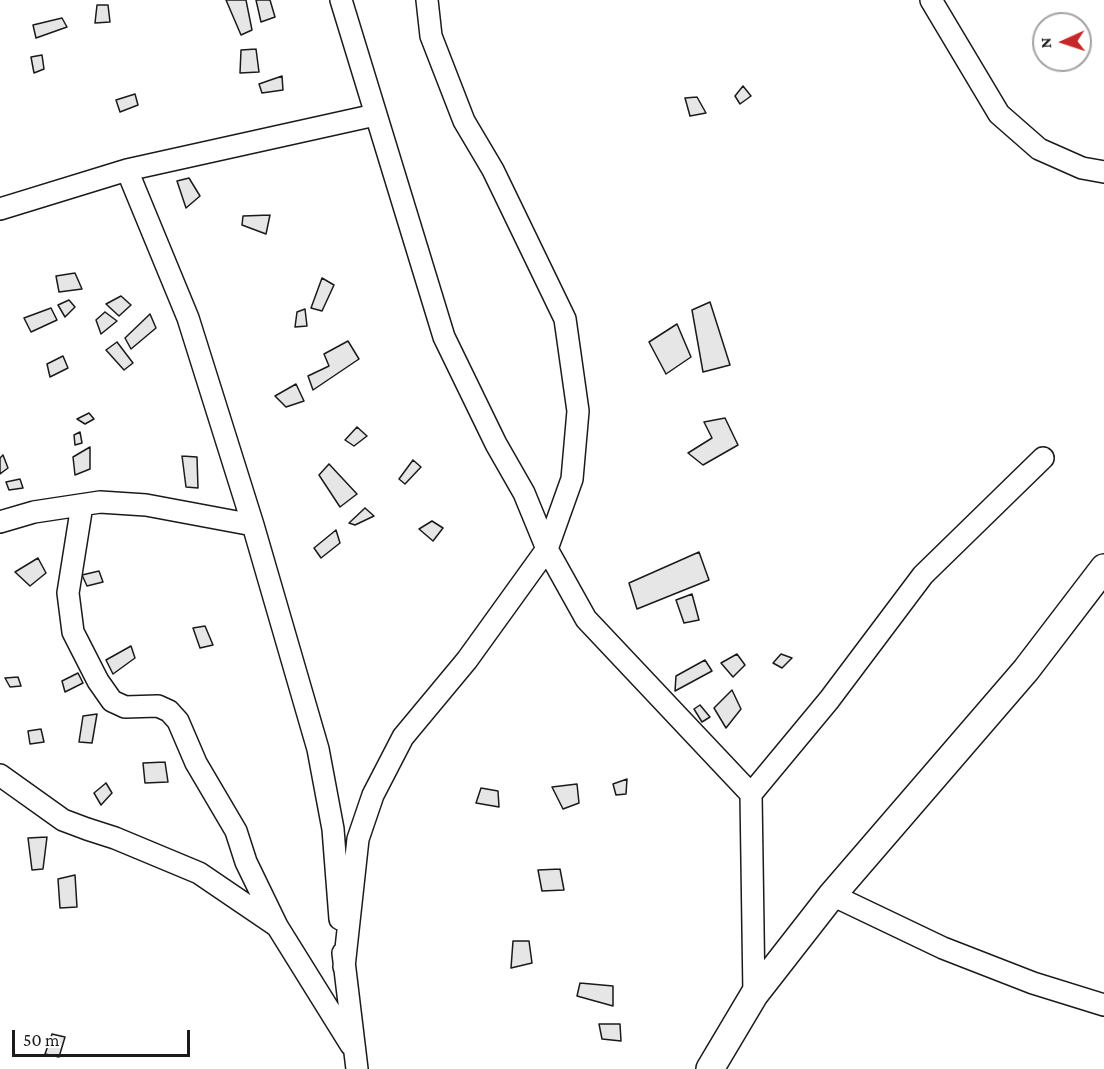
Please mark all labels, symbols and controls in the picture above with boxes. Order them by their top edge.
north arrow [1032,12,1092,72]
text: N [1037,37,1054,49]
scale bar [15,1018,194,1056]
text: 50 m [23,1030,60,1050]

